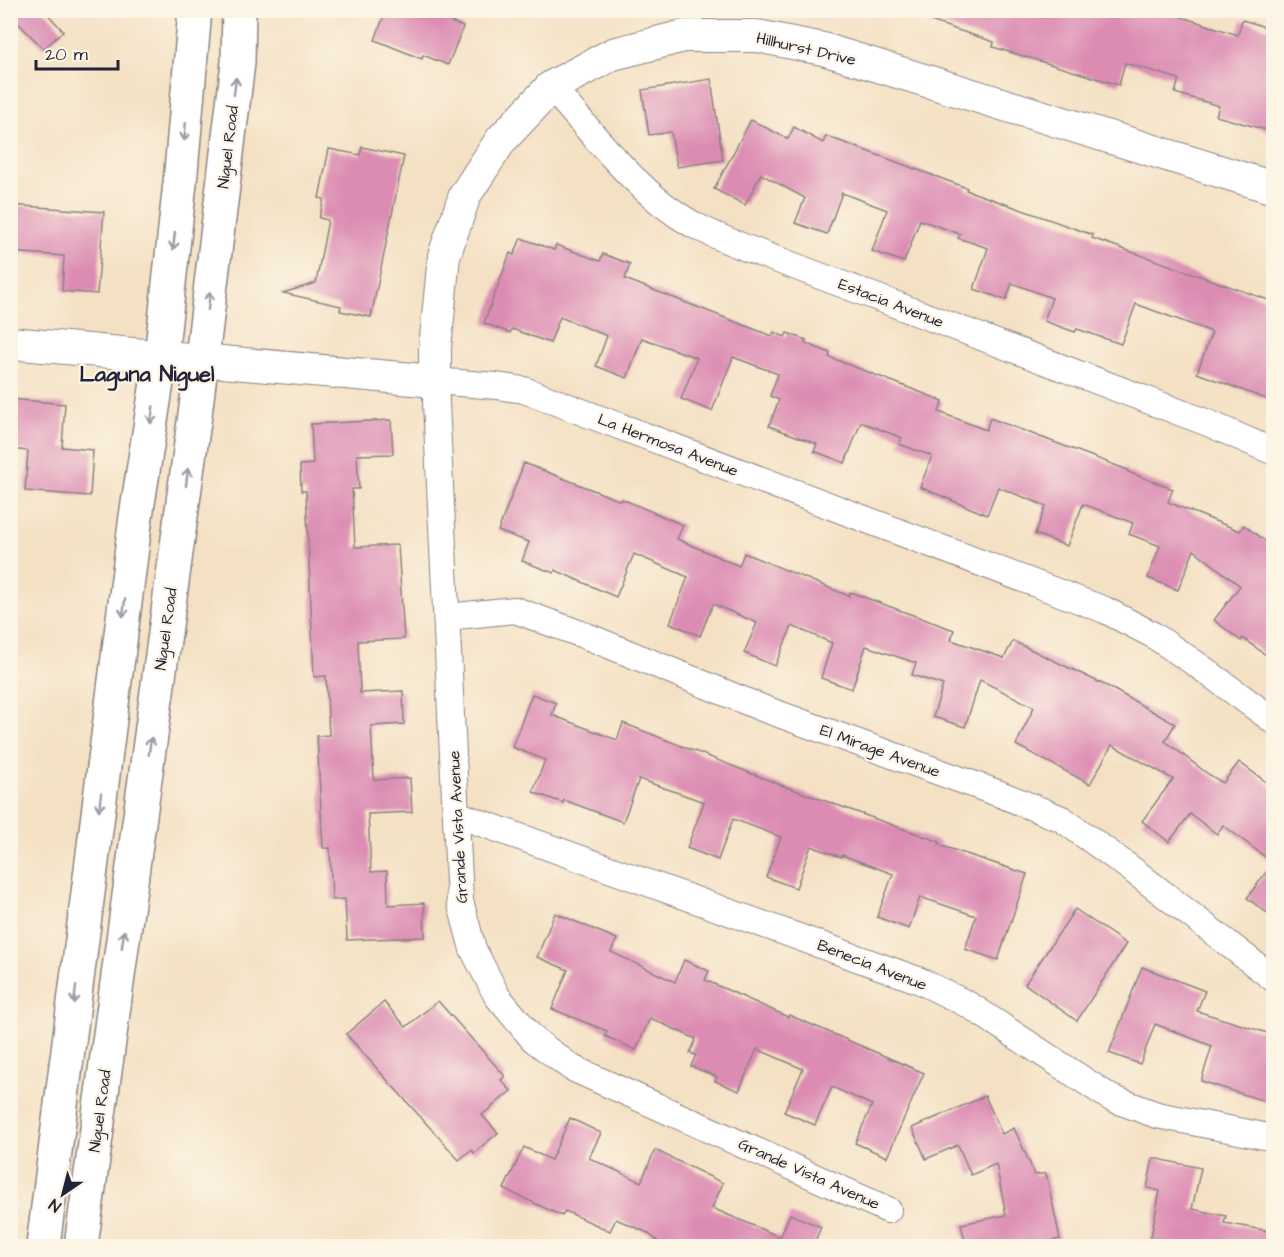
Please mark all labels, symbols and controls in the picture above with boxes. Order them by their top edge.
street label: Hillhurst Drive [754,27,858,71]
scale bar [36,33,118,71]
text: 20 m [45,42,88,67]
one-way arrow [230,77,241,97]
street label: Niguel Road [212,104,245,190]
one-way arrow [179,121,190,141]
one-way arrow [168,230,179,250]
street label: Estacia Avenue [835,273,947,333]
one-way arrow [204,291,215,311]
district label: Laguna Niguel [80,359,215,391]
one-way arrow [146,405,157,424]
street label: La Hermosa Avenue [595,408,742,482]
one-way arrow [181,468,192,488]
street label: Niguel Road [149,586,184,672]
one-way arrow [119,598,130,618]
street label: El Mirage Avenue [817,719,943,784]
one-way arrow [145,736,156,756]
street label: Grande Vista Avenue [443,750,473,904]
one-way arrow [94,791,105,811]
one-way arrow [118,930,129,949]
street label: Benecia Avenue [814,934,930,996]
one-way arrow [69,985,80,1004]
street label: Niguel Road [83,1068,118,1154]
street label: Grande Vista Avenue [735,1133,884,1215]
north arrow [33,1164,93,1224]
text: N [45,1194,65,1217]

